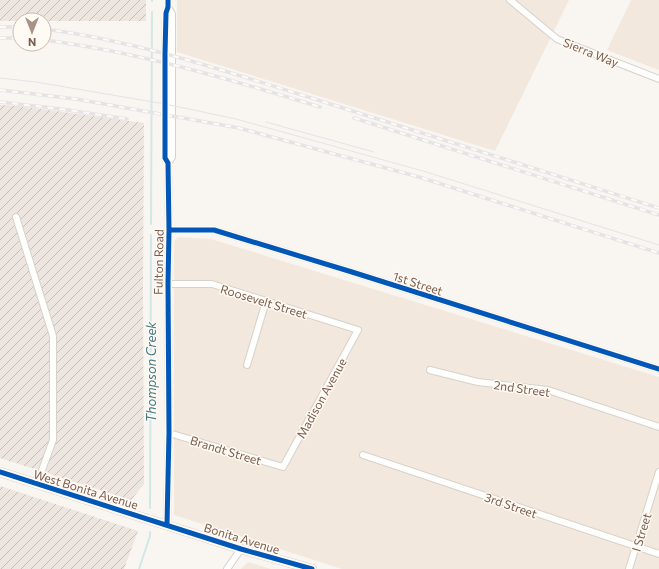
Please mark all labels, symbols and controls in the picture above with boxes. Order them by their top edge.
north arrow [12,12,52,52]
street label: Sierra Way [561,35,621,69]
text: N [28,36,36,49]
street label: Fulton Road [150,229,166,295]
street label: 1st Street [391,268,445,298]
street label: Roosevelt Street [219,281,309,321]
water label: Thompson Creek [143,321,159,422]
street label: Madison Avenue [293,355,349,441]
street label: 2nd Street [493,377,551,399]
street label: Brandt Street [189,433,263,467]
street label: West Bonita Avenue [32,466,140,512]
street label: 3rd Street [483,489,539,521]
street label: I Street [629,511,654,553]
street label: Bonita Avenue [202,520,282,556]

